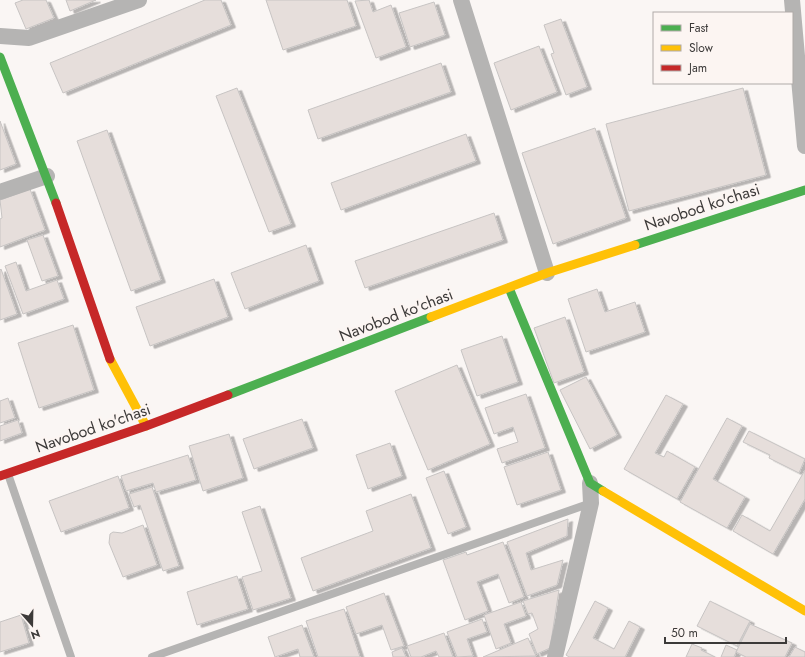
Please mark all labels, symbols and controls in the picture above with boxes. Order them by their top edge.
legend [653,12,793,84]
text: Fast [689,19,708,37]
text: Slow [689,39,714,57]
text: Jam [687,59,707,77]
street label: Navobod ko'chasi [641,177,763,237]
street label: Navobod ko'chasi [336,283,456,347]
street label: Navobod ko'chasi [32,398,154,458]
north arrow [12,605,52,645]
scale bar [665,619,786,645]
text: 50 m [671,624,698,642]
text: N [29,625,42,643]

